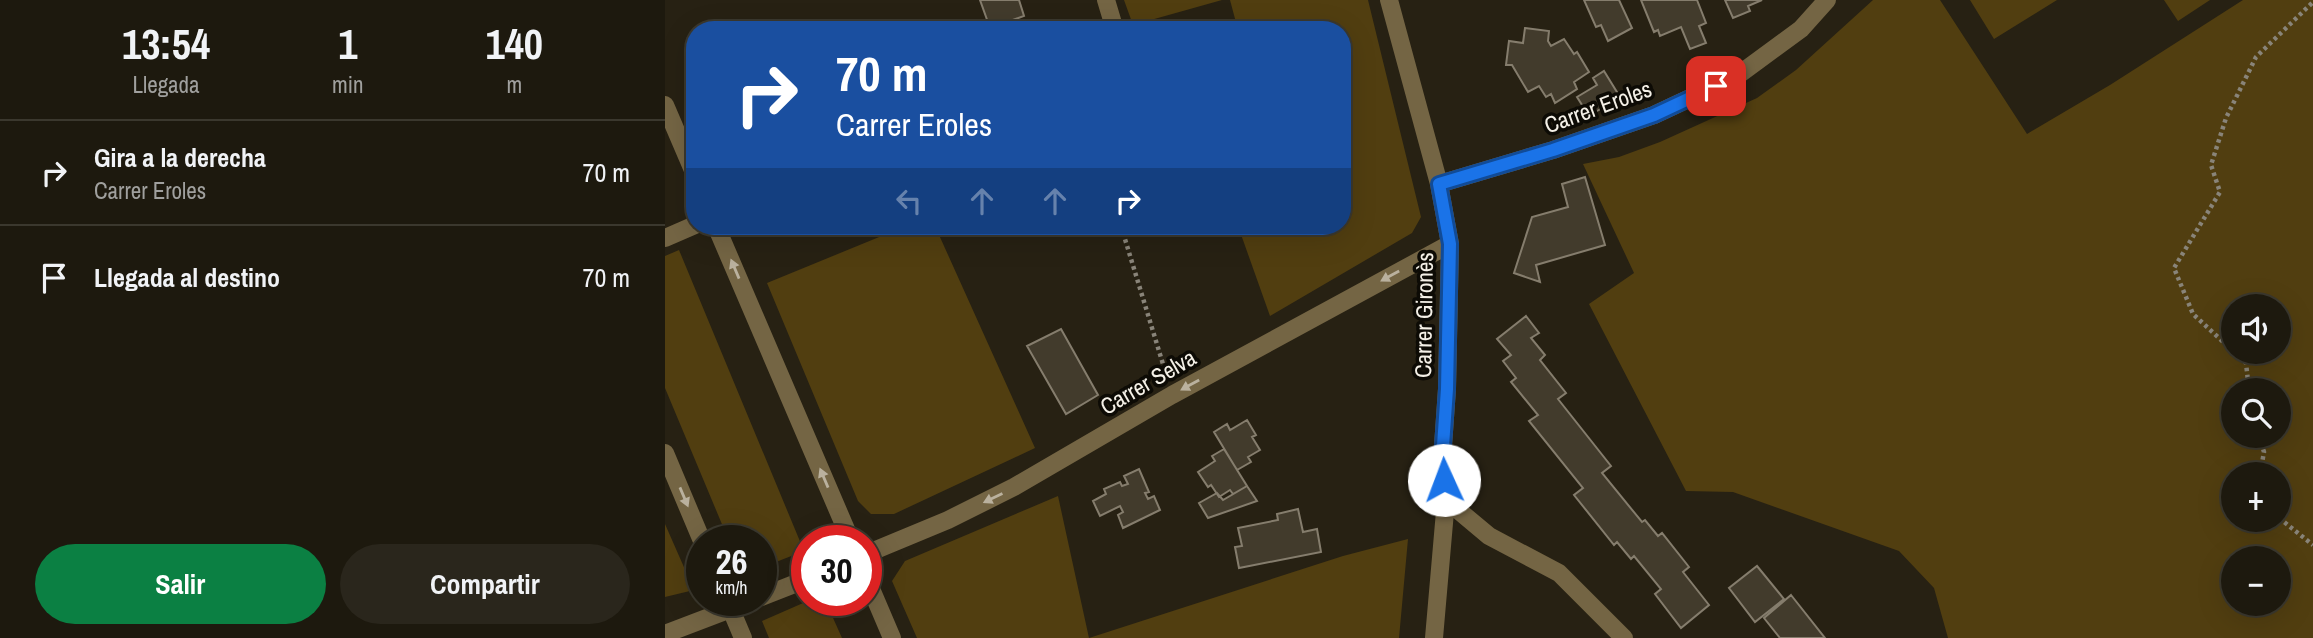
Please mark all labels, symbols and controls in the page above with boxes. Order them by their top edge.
text: 13:54 [122,16,210,72]
text: 1 [338,16,357,72]
text: 140 [486,16,543,72]
text: 70 m [836,40,928,106]
icon: right [721,49,812,140]
pin [1686,56,1746,116]
icon: arrive [1697,67,1735,105]
text: Llegada [132,69,200,100]
text: min [332,69,364,100]
text: m [506,69,522,100]
street label: Carrer Eroles [1540,73,1656,140]
text: Carrer Eroles [836,103,992,146]
text: Gira a la derecha [94,140,266,175]
icon: right [35,154,73,192]
text: 70 m [583,155,630,190]
text: Carrer Eroles [94,175,206,206]
icon: left [890,182,928,220]
icon: ahead [963,182,1001,220]
icon: ahead [1036,182,1074,220]
icon: right [1109,182,1147,220]
street label: Carrer Gironès [1407,252,1440,378]
one-way arrow [729,258,740,279]
icon: arrive [35,259,73,297]
text: Llegada al destino [94,260,280,295]
text: 70 m [583,260,630,295]
one-way arrow [1380,271,1400,282]
map controls [2221,294,2291,616]
button: sound [2221,294,2291,364]
street label: Carrer Selva [1094,341,1202,421]
button: search [2221,378,2291,448]
one-way arrow [1180,379,1200,391]
position arrow [1407,443,1481,517]
button: + [2221,462,2291,532]
one-way arrow [818,468,830,488]
one-way arrow [678,486,689,507]
one-way arrow [983,492,1003,504]
speed limit sign: 30 [791,525,882,616]
text: 26 [716,538,747,585]
button: Salir [35,544,326,624]
button: Compartir [340,544,630,624]
button: − [2221,546,2291,616]
text: km/h [716,575,748,600]

